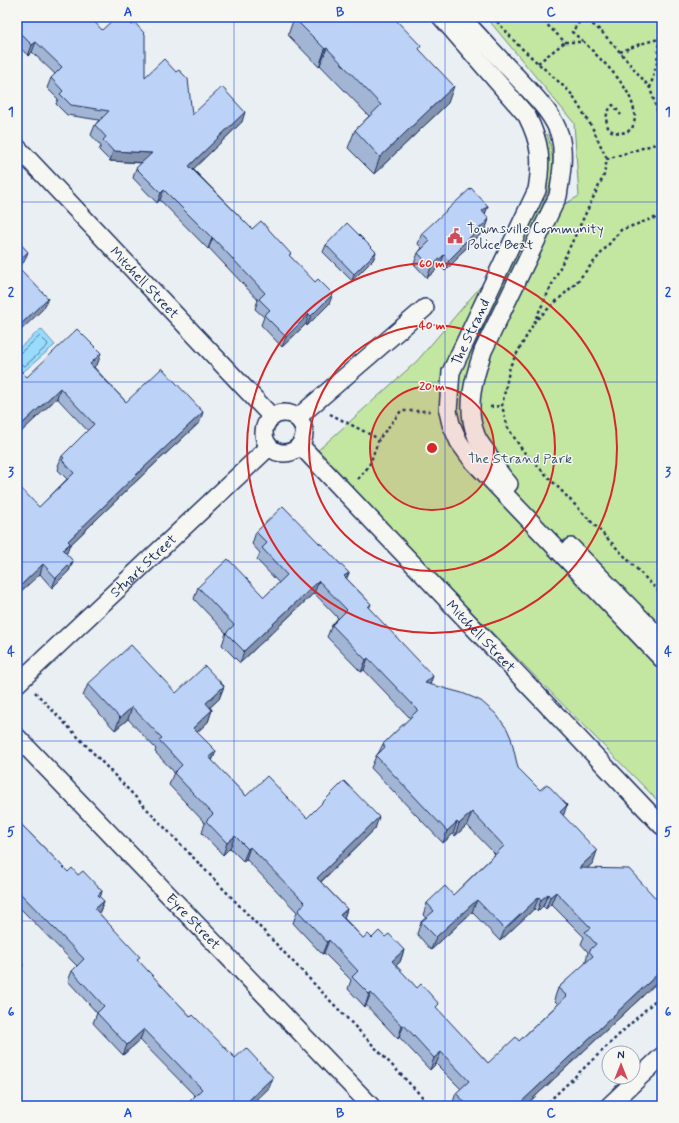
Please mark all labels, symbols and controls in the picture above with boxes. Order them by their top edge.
text: A [124,4,132,21]
text: B [336,4,345,21]
text: C [546,4,556,21]
text: 1 [8,104,14,121]
text: 1 [665,104,671,121]
place label: Townsville Community Police Beat [467,220,604,254]
public building icon: Townsville Community Police Beat [446,227,464,245]
street label: Mitchell Street [106,243,183,323]
text: 60 m [419,256,445,272]
text: 2 [8,284,15,301]
text: 2 [665,284,672,301]
street label: The Strand [448,296,494,369]
text: 40 m [419,318,446,334]
text: 20 m [419,379,445,395]
centre of rings [425,441,439,455]
park label: The Strand Park [468,450,572,468]
text: 3 [8,464,14,481]
text: 3 [665,464,671,481]
street label: Stuart Street [107,530,181,602]
street label: Mitchell Street [442,596,519,676]
text: 4 [7,644,15,661]
text: 4 [664,644,672,661]
text: 5 [7,824,15,841]
text: 5 [664,824,672,841]
street label: Eyre Street [162,890,224,954]
text: 6 [8,1004,15,1021]
text: 6 [665,1004,672,1021]
north arrow [601,1045,641,1085]
text: N [617,1049,625,1063]
text: A [124,1105,132,1122]
text: B [336,1105,345,1122]
text: C [546,1105,556,1122]

